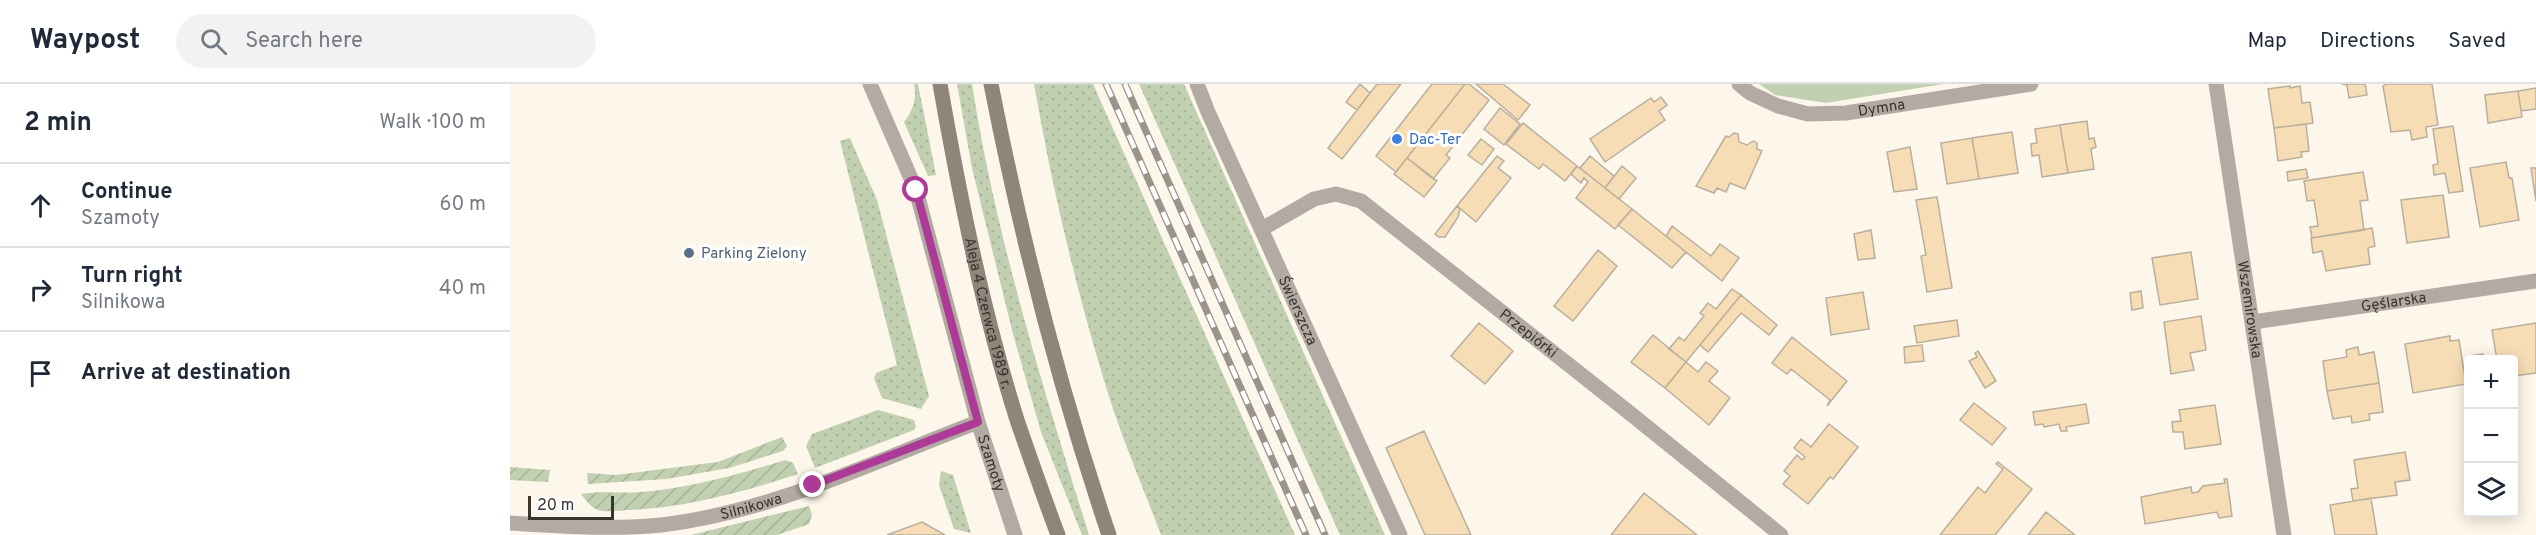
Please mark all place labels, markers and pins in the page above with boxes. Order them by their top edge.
place label: Dac-Ter [1409,131,1461,150]
marker: Dac-Ter [1390,132,1404,146]
place label: Parking Zielony [701,245,807,264]
marker: Parking Zielony [682,246,696,260]

